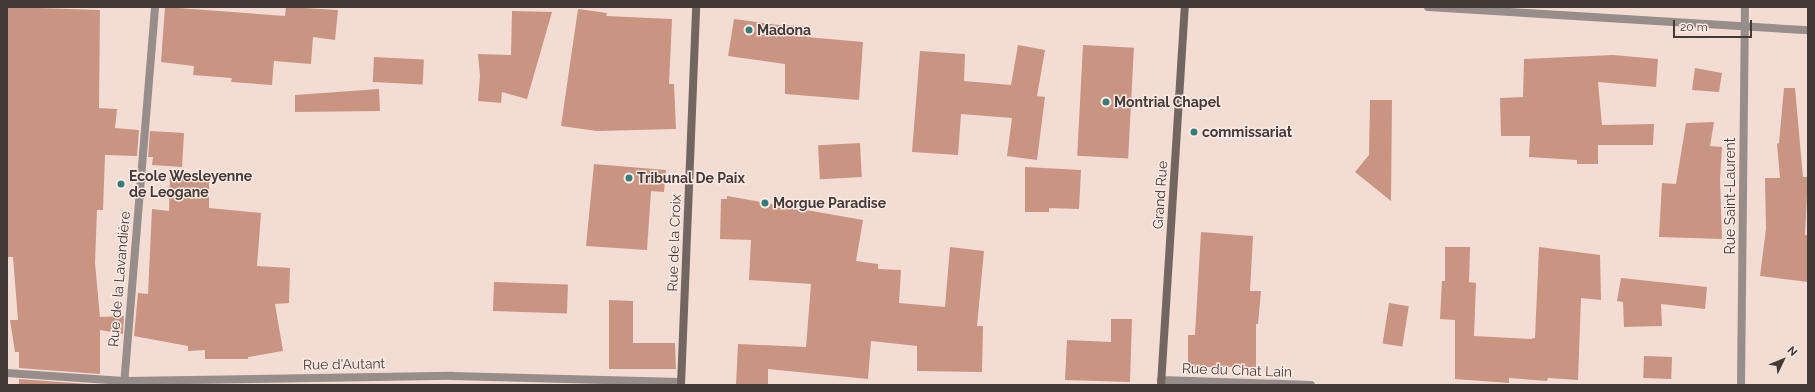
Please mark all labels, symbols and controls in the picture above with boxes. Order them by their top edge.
scale bar [1675,12,1754,38]
text: 20 m [1680,20,1708,34]
place label: Madona [757,22,811,38]
marker: Madona [744,25,754,35]
place label: Montrial Chapel [1114,94,1221,110]
marker: Montrial Chapel [1101,97,1111,107]
place label: commissariat [1202,124,1292,140]
marker: commissariat [1189,127,1199,137]
street label: Rue Saint-Laurent [1722,138,1738,254]
street label: Grand Rue [1149,160,1171,230]
place label: Ecole Wesleyenne de Leogane [129,168,253,200]
place label: Tribunal De Paix [637,170,745,186]
marker: Tribunal De Paix [624,173,634,183]
marker: Ecole Wesleyenne de Leogane [116,179,126,189]
street label: Rue de la Croix [664,194,684,292]
place label: Morgue Paradise [773,195,886,211]
marker: Morgue Paradise [760,198,770,208]
street label: Rue de la Lavandière [105,210,133,348]
north arrow [1763,340,1803,380]
text: N [1785,344,1800,359]
street label: Rue d'Autant [303,355,385,373]
street label: Rue du Chat Lain [1182,360,1292,380]

